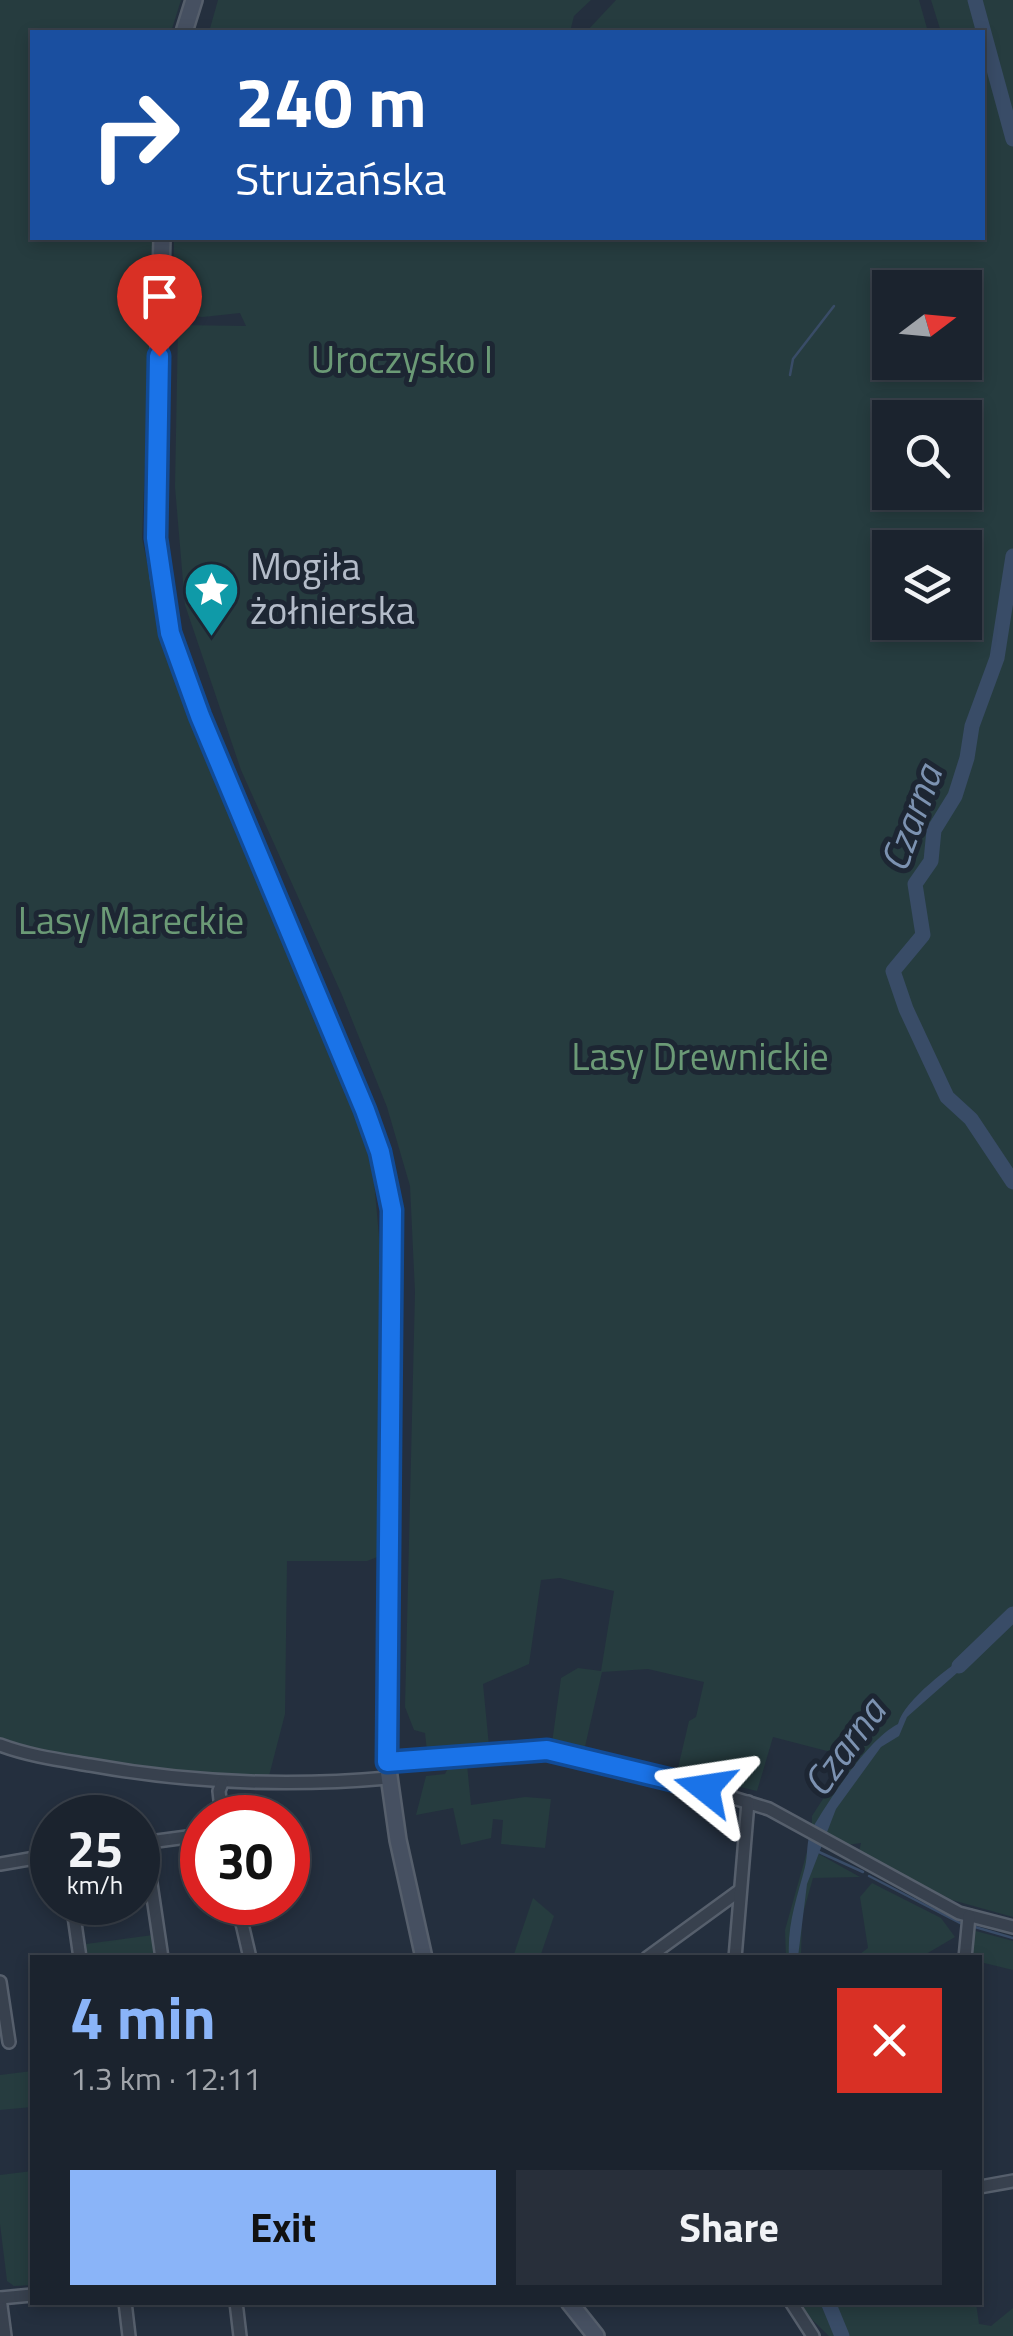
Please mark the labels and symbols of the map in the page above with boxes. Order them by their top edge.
pin [117,254,202,357]
north arrow [872,270,982,380]
park label: Uroczysko I [311,330,493,388]
place label: Mogiła żołnierska [250,537,415,639]
place icon: Mogiła żołnierska [181,559,241,638]
water label: Czarna [863,754,959,880]
park label: Lasy Mareckie [18,891,244,949]
park label: Lasy Drewnickie [571,1027,829,1085]
water label: Czarna [787,1683,902,1809]
position arrow [653,1736,757,1840]
speed limit sign: 30 [180,1795,310,1925]

